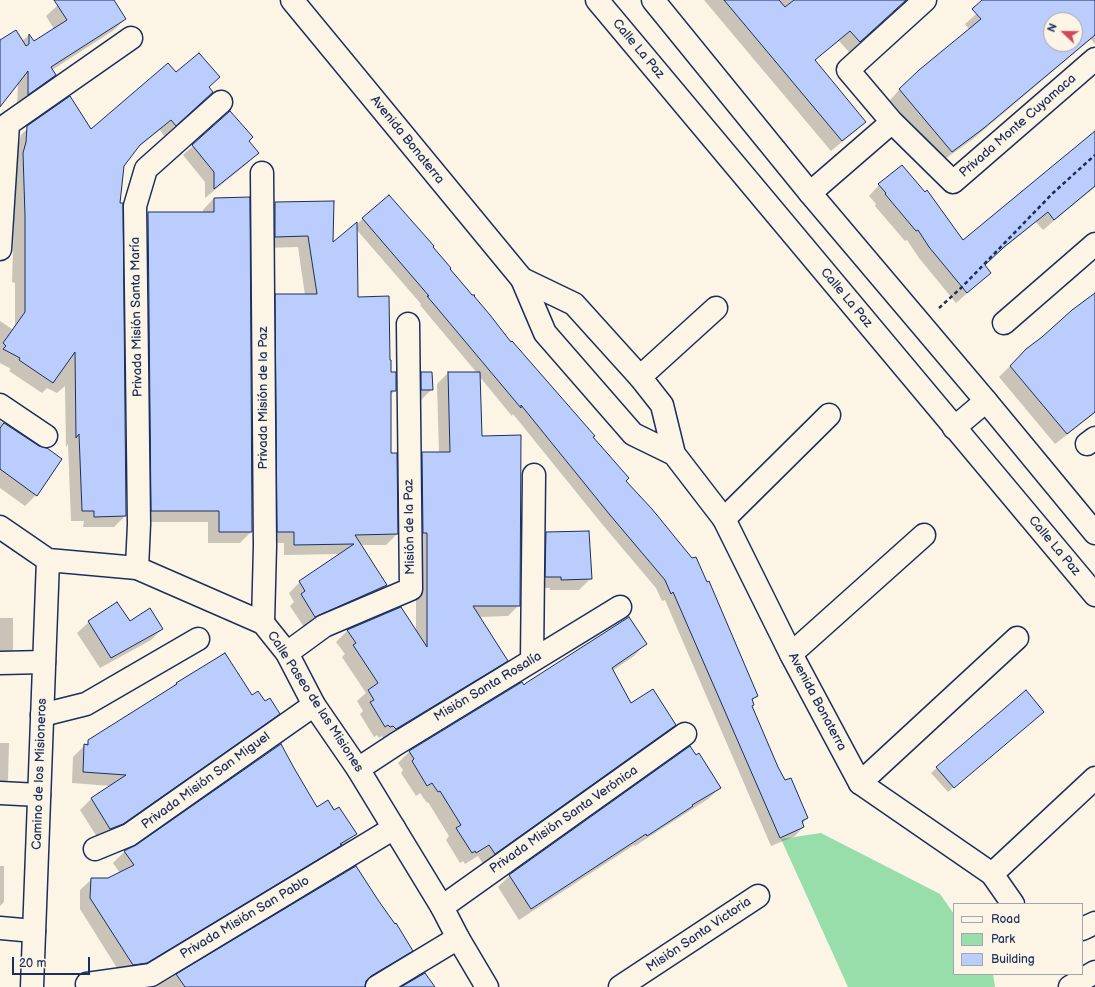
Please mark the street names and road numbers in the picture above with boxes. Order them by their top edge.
street label: Calle La Paz [609,16,667,82]
street label: Privada Monte Cuyamaca [956,71,1080,181]
street label: Avenida Bonaterra [367,93,447,187]
street label: Privada Misión Santa María [128,237,146,397]
street label: Calle La Paz [817,265,875,331]
street label: Privada Misión de la Paz [256,327,272,469]
street label: Misión de la Paz [401,479,419,575]
street label: Calle La Paz [1025,513,1083,579]
street label: Calle Paseo de las Misiones [264,629,366,775]
street label: Misión Santa Rosalía [431,649,545,725]
street label: Avenida Bonaterra [785,650,849,754]
street label: Camino de los Misioneros [30,698,50,850]
street label: Privada Misión San Miguel [139,729,273,833]
street label: Privada Misión Santa Verónica [487,763,641,877]
street label: Privada Misión San Pablo [178,873,312,963]
street label: Misión Santa Victoria [644,894,754,976]

